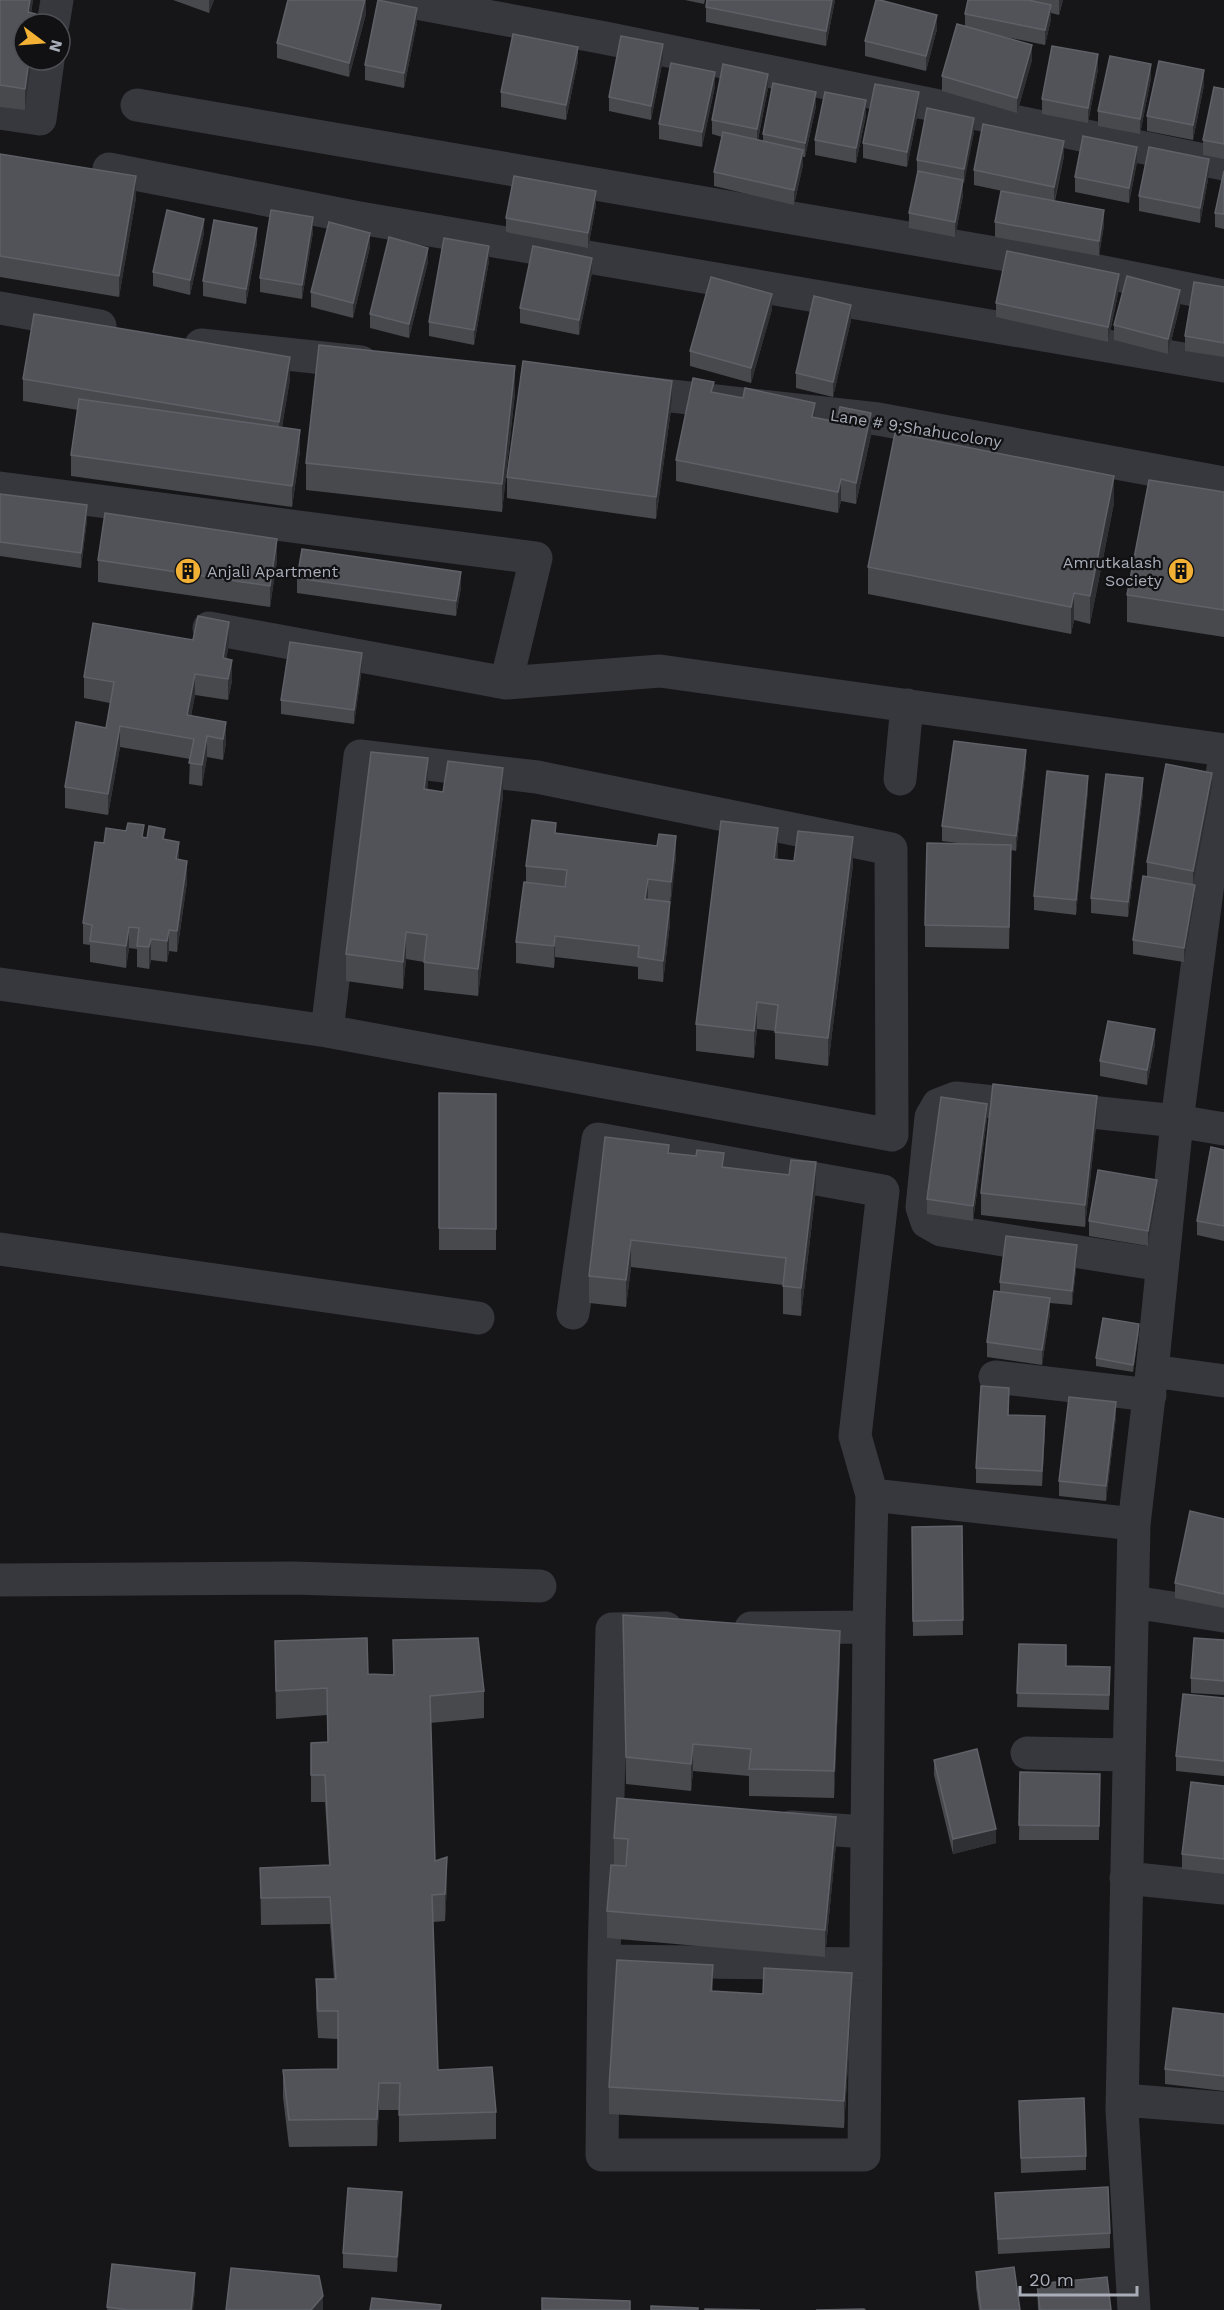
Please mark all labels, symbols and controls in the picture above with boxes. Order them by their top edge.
north arrow [12,12,72,72]
text: N [45,38,67,54]
street label: Lane # 9;Shahucolony [829,406,1004,452]
place label: Amrutkalash Society [1063,553,1163,590]
building icon: Anjali Apartment [173,556,203,586]
building icon: Amrutkalash Society [1166,556,1196,586]
place label: Anjali Apartment [207,562,338,581]
scale bar [1020,2259,1137,2297]
text: 20 m [1029,2269,1074,2290]

